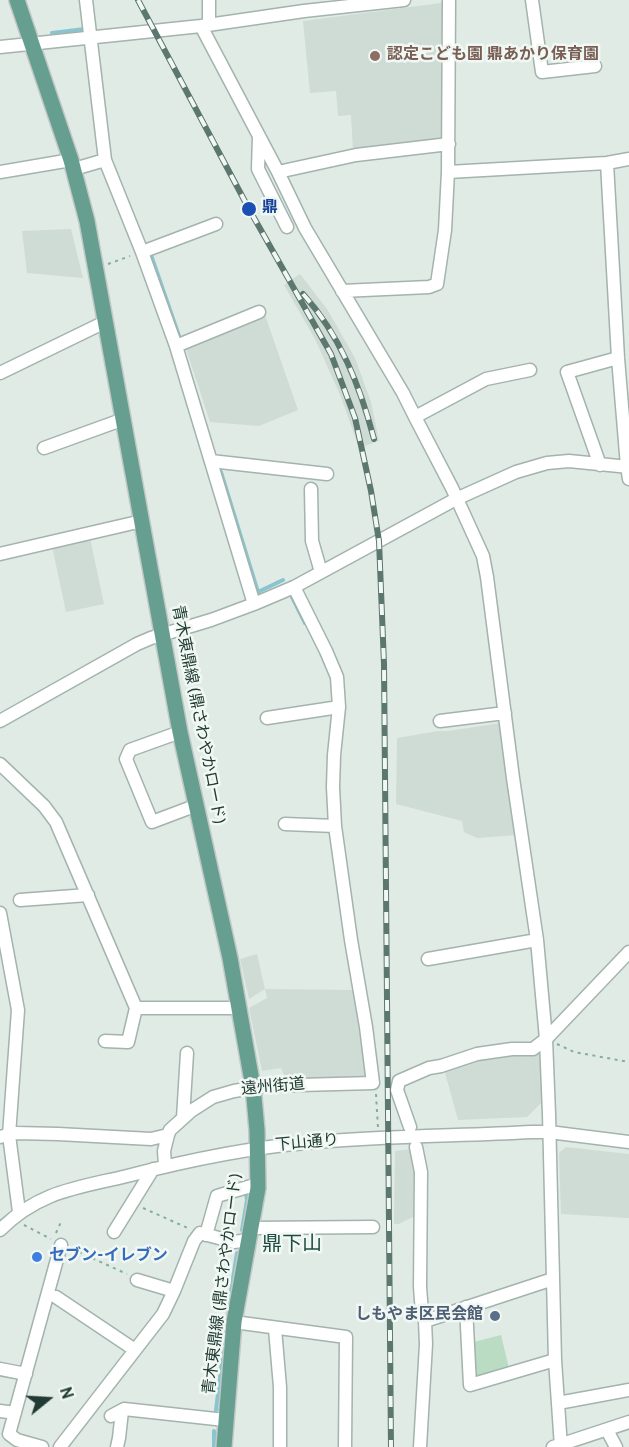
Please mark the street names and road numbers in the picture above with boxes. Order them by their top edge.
street label: 青木東鼎線 (鼎さわやかロード) [166,604,228,826]
street label: 遠州街道 [240,1076,306,1100]
street label: 下山通り [274,1132,340,1156]
street label: 青木東鼎線 (鼎さわやかロード) [201,1172,247,1396]

